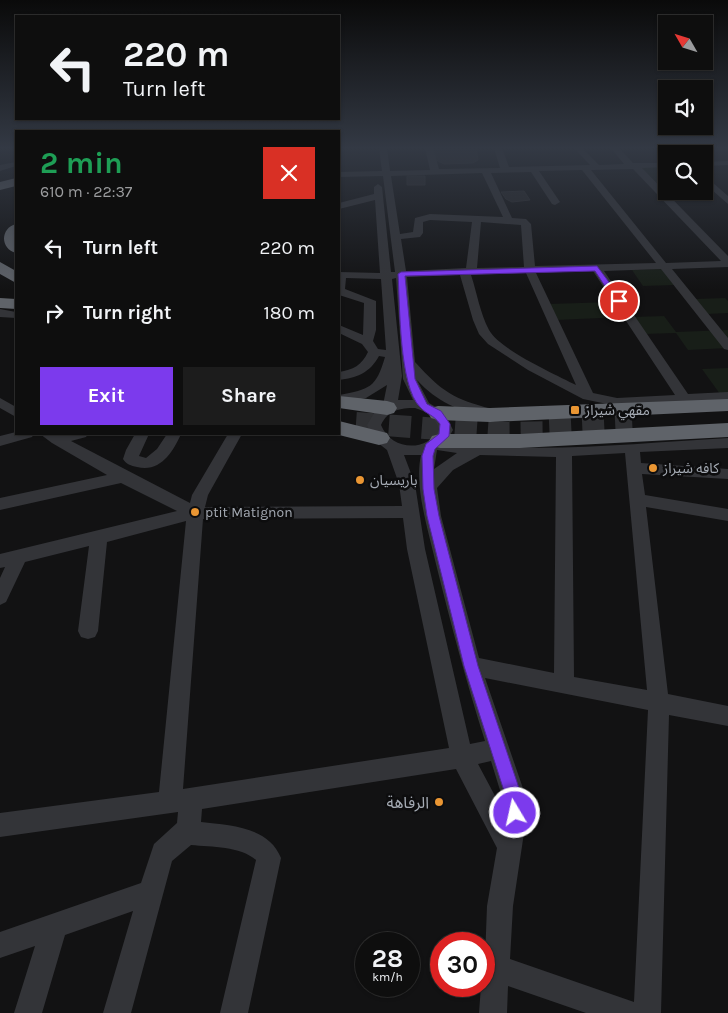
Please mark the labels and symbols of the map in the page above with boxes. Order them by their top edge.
north arrow [658,15,712,70]
pin [598,280,640,322]
place label: مقهي شيراز [584,402,650,421]
marker: مقهي شيراز [569,404,581,416]
place label: کافه شيراز [662,460,719,477]
marker: کافه شيراز [647,462,659,474]
place label: باريسيان [370,472,418,489]
marker: باريسيان [354,474,366,486]
place label: ptit Matignon [205,504,293,521]
marker: ptit Matignon [189,506,201,518]
position arrow [488,786,540,838]
place label: الرفاهة [386,793,429,812]
marker: الرفاهة [433,796,445,808]
speed limit sign: 30 [430,932,495,997]

